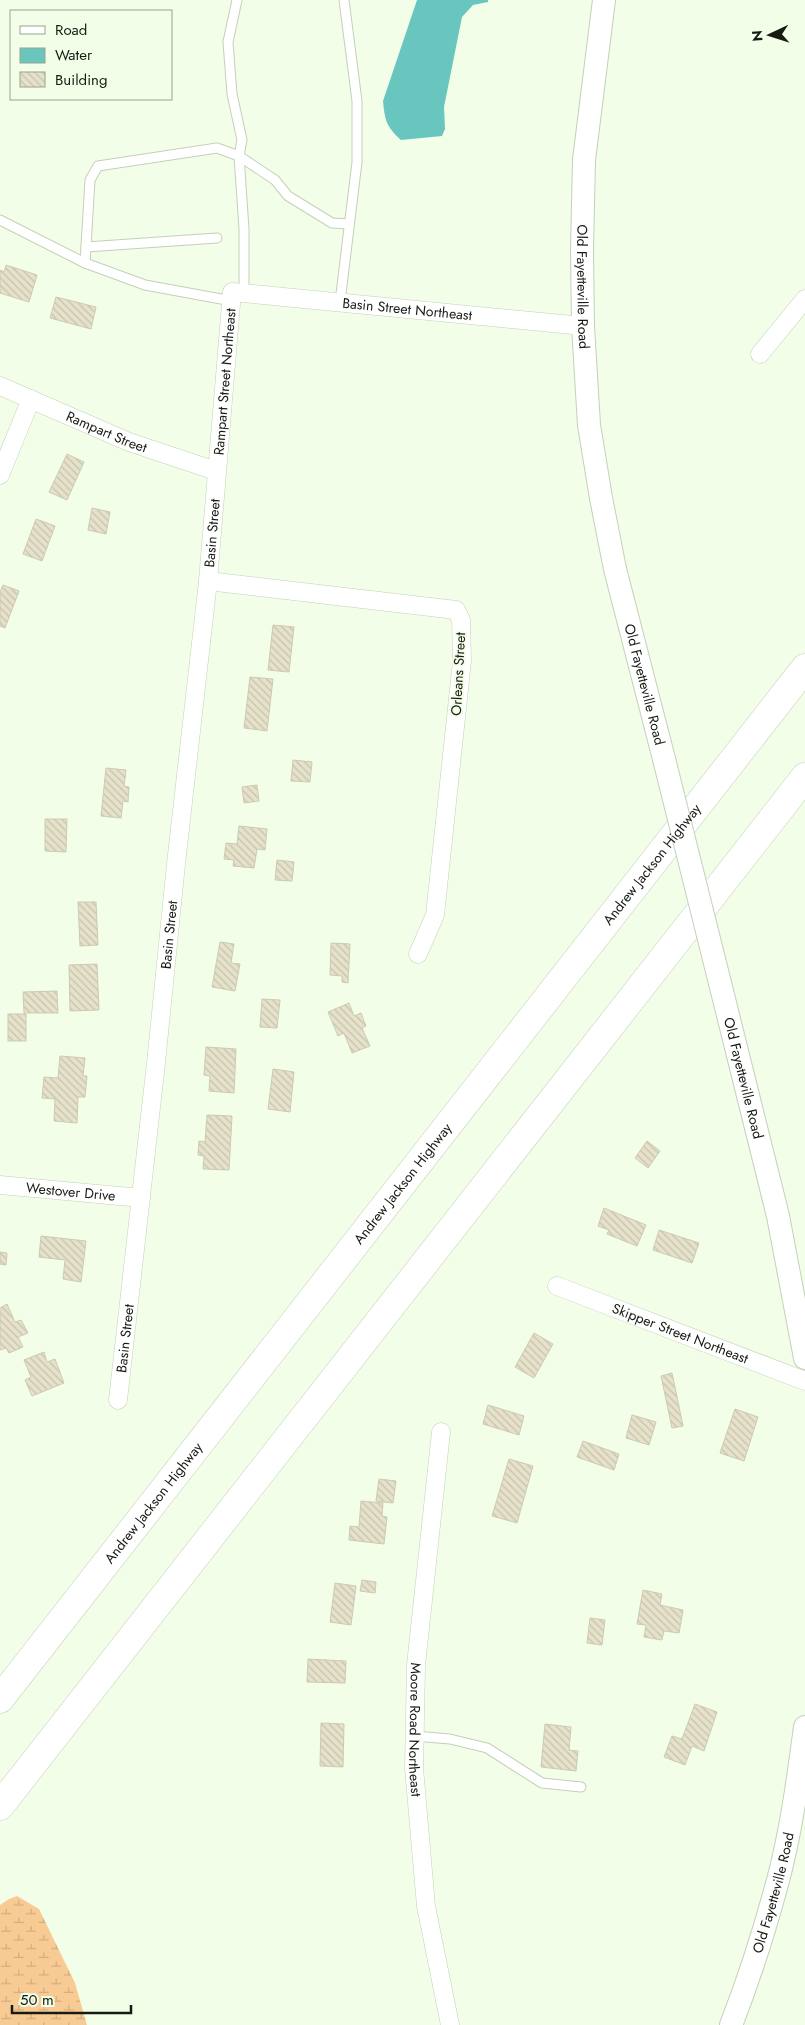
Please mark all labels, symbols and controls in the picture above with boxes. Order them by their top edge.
legend [10,10,172,100]
north arrow [745,10,795,60]
text: Road [55,19,87,41]
text: N [747,30,767,42]
text: Water [55,44,93,66]
text: Building [55,69,107,91]
street label: Old Fayetteville Road [572,224,594,350]
street label: Basin Street Northeast [342,293,474,325]
street label: Rampart Street Northeast [208,307,241,456]
street label: Rampart Street [63,406,150,458]
street label: Basin Street [199,497,225,568]
street label: Old Fayetteville Road [620,622,670,747]
street label: Orleans Street [446,631,470,716]
street label: Andrew Jackson Highway [598,799,706,929]
street label: Basin Street [155,899,182,970]
street label: Old Fayetteville Road [719,1015,768,1141]
street label: Andrew Jackson Highway [349,1118,457,1248]
street label: Westover Drive [25,1177,116,1206]
street label: Skipper Street Northeast [609,1298,752,1369]
street label: Basin Street [111,1302,139,1374]
street label: Andrew Jackson Highway [99,1437,208,1568]
street label: Moore Road Northeast [404,1662,427,1798]
street label: Old Fayetteville Road [747,1831,799,1956]
scale bar [12,1982,131,2014]
text: 50 m [20,1989,54,2011]

